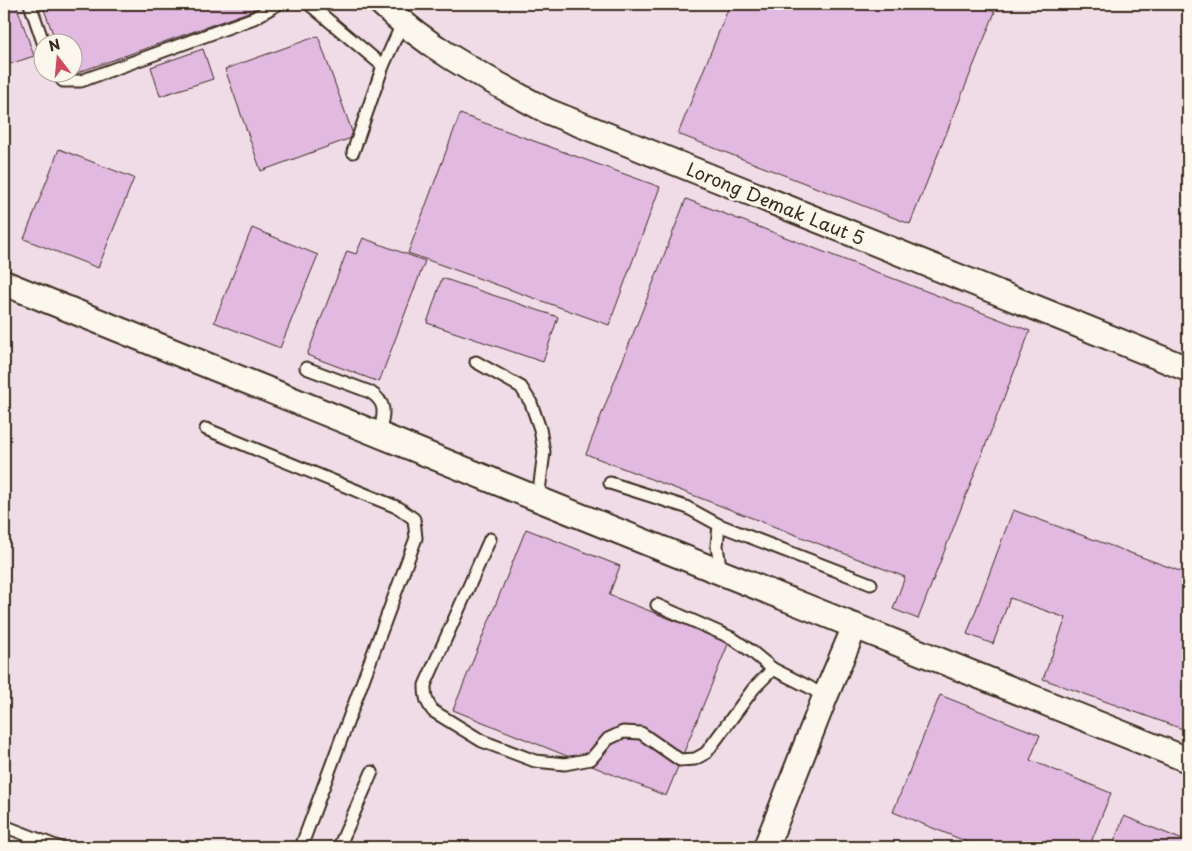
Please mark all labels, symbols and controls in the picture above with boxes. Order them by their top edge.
north arrow [32,32,82,82]
text: N [46,33,63,57]
street label: Lorong Demak Laut 5 [683,155,869,251]

